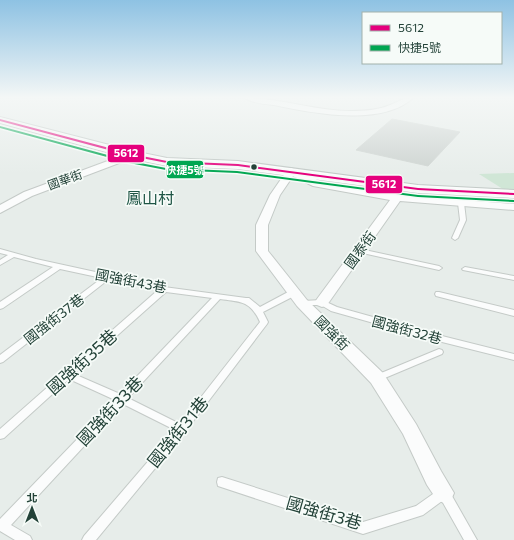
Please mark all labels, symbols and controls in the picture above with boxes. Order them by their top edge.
legend [362,12,502,64]
text: 5612 [398,20,424,34]
text: 快捷5號 [398,40,441,54]
line badge: 5612 [107,144,145,163]
text: 5612 [114,146,138,159]
line badge: 快捷5號 [166,160,204,179]
unlabelled marker [249,162,259,172]
text: 快捷5號 [165,163,205,176]
street label: 國華街 [45,166,84,192]
line badge: 5612 [365,175,403,194]
text: 5612 [372,177,396,190]
district label: 鳳山村 [126,188,174,207]
street label: 國泰街 [340,228,379,272]
street label: 國強街43巷 [94,265,168,296]
street label: 國強街37巷 [20,290,87,347]
street label: 國強街 [311,312,353,354]
street label: 國強街32巷 [370,312,444,347]
street label: 國強街35巷 [42,325,121,399]
street label: 國強街33巷 [72,372,147,450]
street label: 國強街31巷 [143,392,213,471]
north arrow [12,488,52,528]
text: 北 [27,491,38,504]
street label: 國強街3巷 [284,492,364,533]

